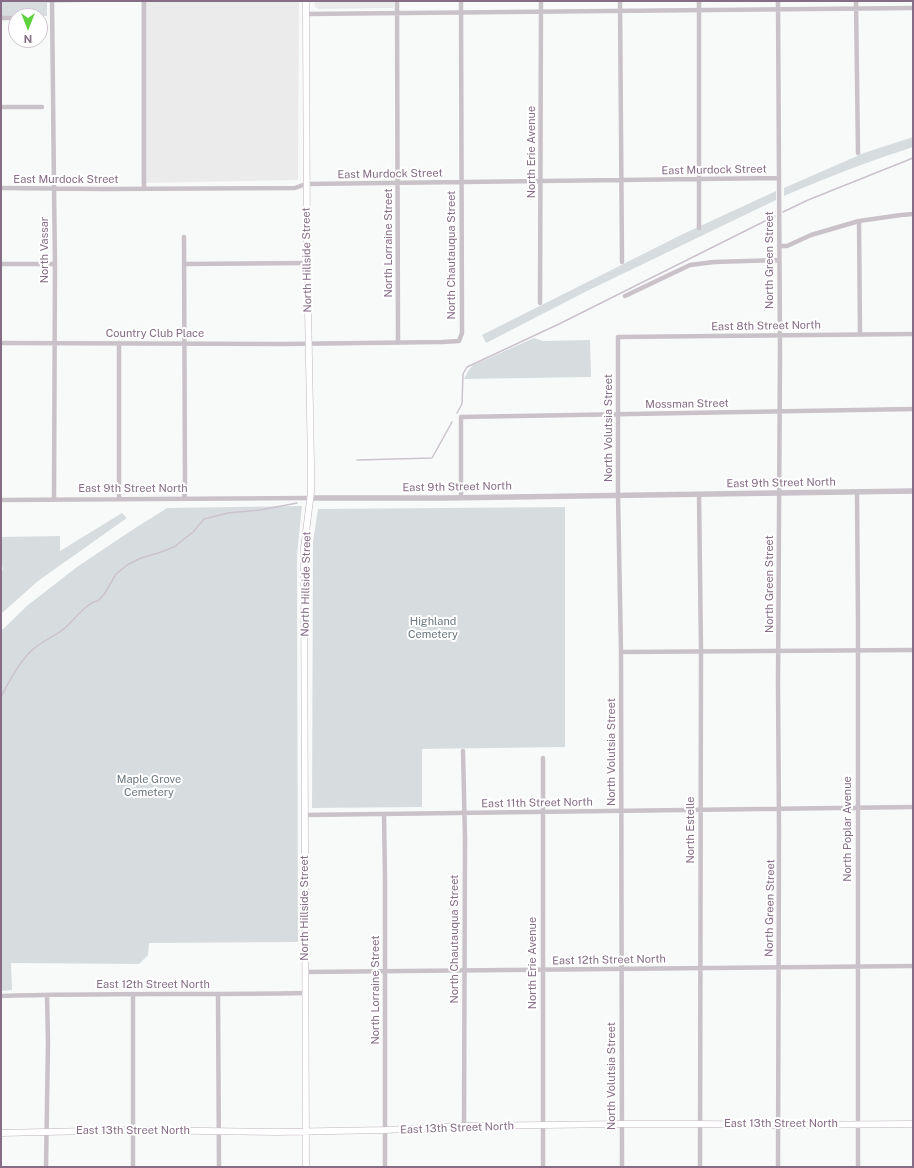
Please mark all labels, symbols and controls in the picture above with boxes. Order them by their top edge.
north arrow [8,8,48,48]
text: N [24,33,32,45]
street label: North Erie Avenue [525,106,539,198]
street label: East Murdock Street [661,162,767,178]
street label: East Murdock Street [337,166,443,182]
street label: East Murdock Street [13,173,119,187]
street label: North Lorraine Street [382,189,396,297]
street label: North Chautauqua Street [445,191,459,319]
street label: North Hillside Street [299,207,315,313]
street label: North Green Street [763,211,777,309]
street label: North Vassar [38,217,52,283]
street label: East 8th Street North [711,318,821,334]
street label: Country Club Place [106,327,204,341]
street label: North Volutsia Street [602,374,616,482]
street label: Mossman Street [645,397,729,411]
street label: East 9th Street North [726,475,836,491]
street label: East 9th Street North [402,479,512,495]
street label: East 9th Street North [78,482,188,496]
street label: North Hillside Street [298,531,314,637]
street label: North Green Street [763,535,777,633]
park label: Highland Cemetery [408,615,458,641]
street label: North Volutsia Street [605,698,619,806]
park label: Maple Grove Cemetery [117,773,181,799]
street label: North Poplar Avenue [841,776,855,882]
street label: East 11th Street North [481,795,593,811]
street label: North Estelle [684,797,698,863]
street label: North Hillside Street [298,855,312,961]
street label: North Green Street [763,859,777,957]
street label: North Chautauqua Street [448,875,462,1003]
street label: North Erie Avenue [526,917,540,1009]
street label: North Lorraine Street [369,936,383,1044]
street label: East 12th Street North [552,952,666,968]
street label: East 12th Street North [96,978,210,992]
street label: North Volutsia Street [605,1022,619,1130]
street label: East 13th Street North [724,1117,838,1131]
street label: East 13th Street North [400,1119,514,1137]
street label: East 13th Street North [76,1124,190,1138]

